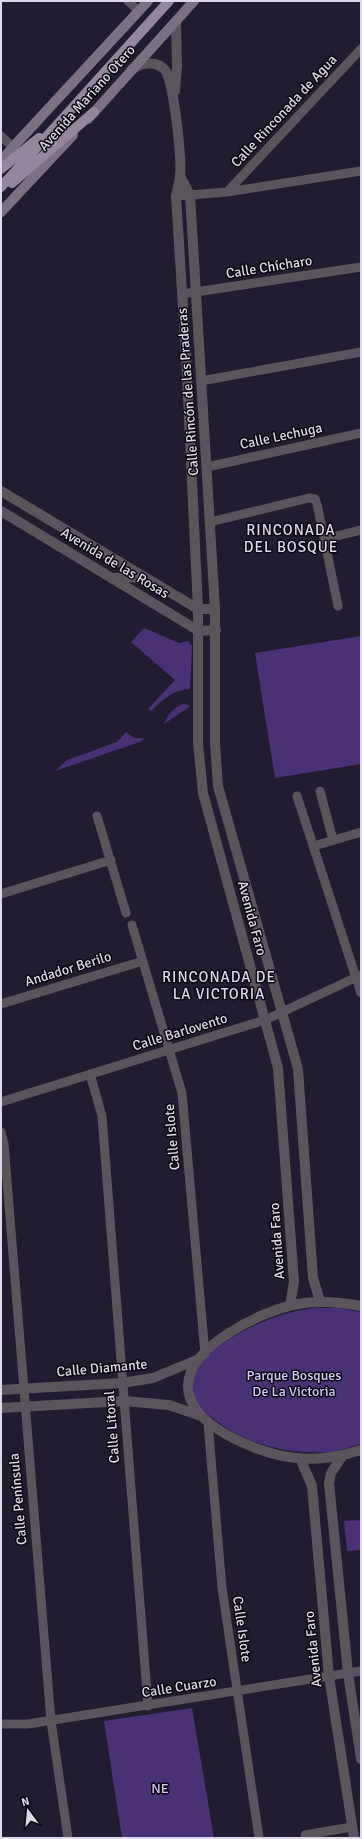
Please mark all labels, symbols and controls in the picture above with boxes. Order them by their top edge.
street label: Avenida Mariano Otero [35,42,139,154]
street label: Calle Rinconada de Agua [227,51,341,171]
street label: Calle Chícharo [225,252,313,282]
street label: Calle Rincón de las Praderas [174,307,202,477]
street label: Calle Lechuga [238,419,324,453]
district label: RINCONADA DEL BOSQUE [244,521,338,556]
street label: Avenida de las Rosas [58,524,172,602]
street label: Avenida Faro [234,879,270,957]
street label: Andador Berilo [23,948,113,990]
district label: RINCONADA DE LA VICTORIA [162,968,276,1003]
street label: Calle Barlovento [131,1010,229,1054]
street label: Calle Islote [161,1103,183,1171]
street label: Avenida Faro [266,1202,288,1280]
street label: Calle Diamante [56,1356,148,1380]
park label: Parque Bosques De La Victoria [247,1367,341,1400]
street label: Calle Litoral [101,1390,123,1464]
street label: Calle Península [6,1452,30,1546]
street label: Calle Islote [229,1595,255,1663]
street label: Avenida Faro [301,1610,325,1688]
street label: Calle Cuarzo [141,1673,217,1701]
park label: NE [151,1780,169,1797]
north arrow [8,1791,48,1831]
text: N [20,1795,31,1809]

